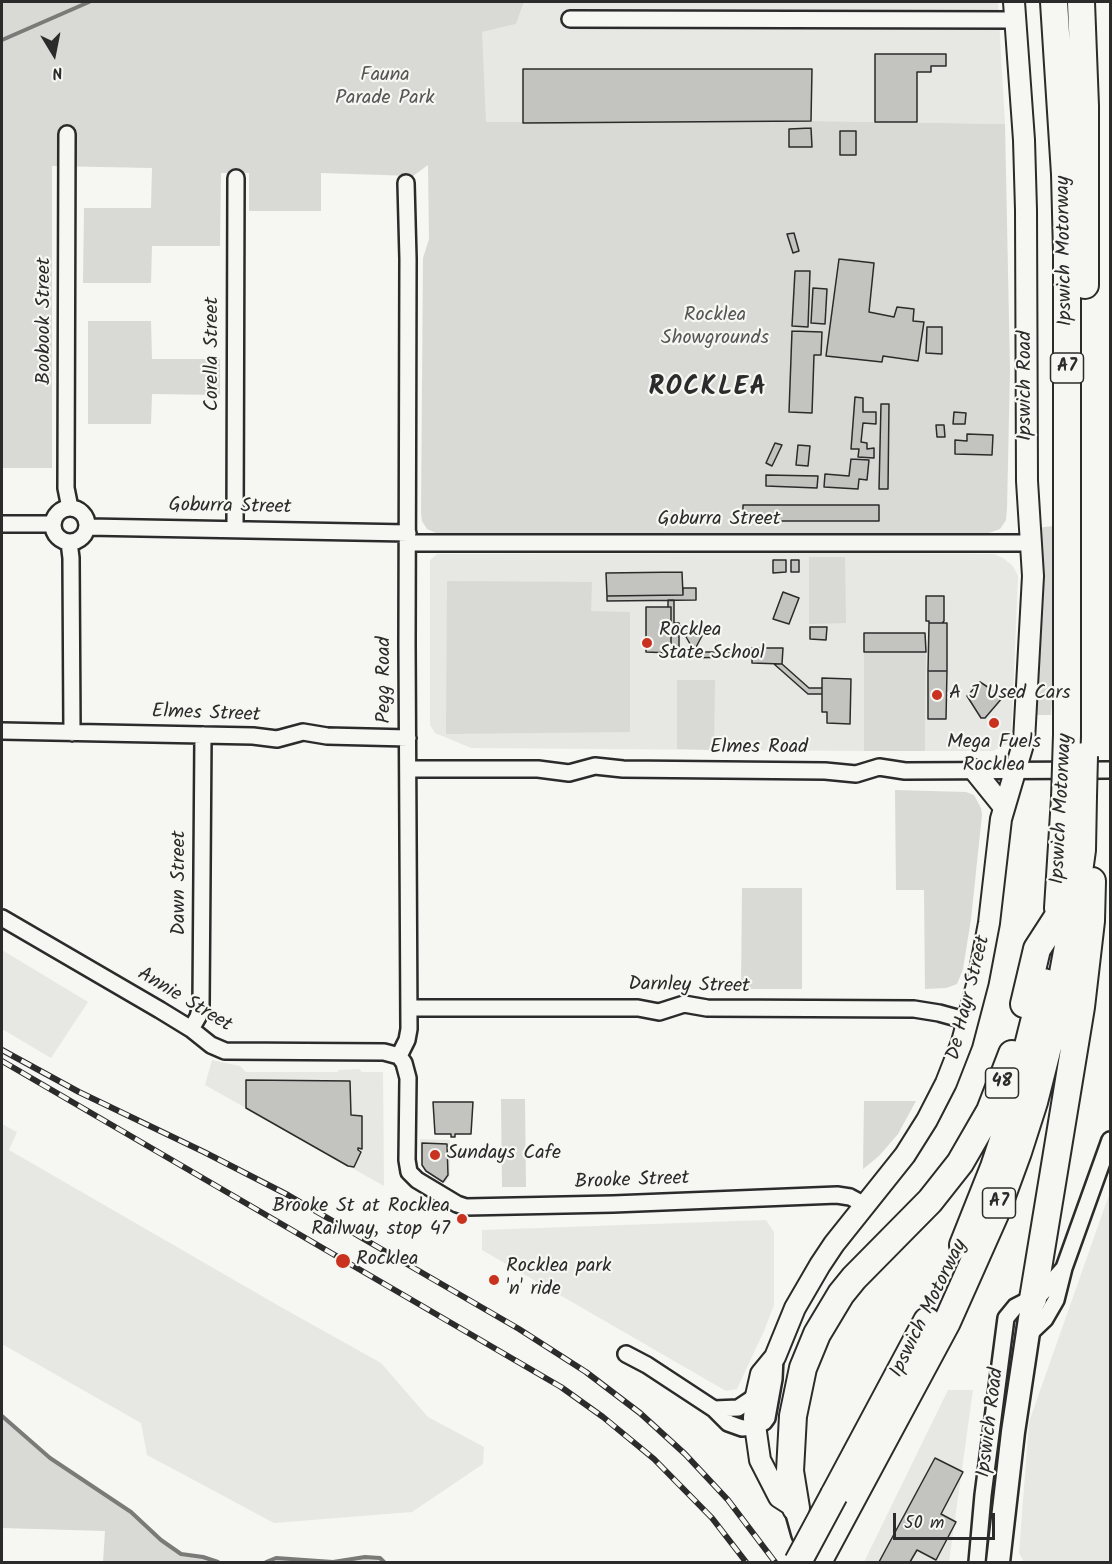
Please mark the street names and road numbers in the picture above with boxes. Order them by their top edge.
street label: Ipswich Motorway [1053,175,1079,327]
street label: Boobook Street [34,257,58,385]
street label: Corella Street [202,297,226,411]
street label: Ipswich Road [1015,331,1039,441]
road number: A7 [1050,353,1084,383]
street label: Goburra Street [168,495,292,521]
street label: Goburra Street [658,509,780,533]
street label: Pegg Road [374,637,398,723]
street label: Elmes Street [151,701,261,729]
street label: Ipswich Motorway [1047,733,1079,885]
street label: Elmes Road [710,737,808,761]
street label: Dawn Street [169,830,193,936]
street label: De Hayr Street [943,933,997,1063]
street label: Annie Street [132,963,236,1039]
street label: Darnley Street [628,974,750,1000]
road number: 48 [986,1068,1018,1098]
street label: Brooke Street [574,1168,690,1196]
road number: A7 [982,1188,1016,1218]
street label: Ipswich Motorway [886,1236,974,1382]
street label: Ipswich Road [973,1367,1011,1479]

